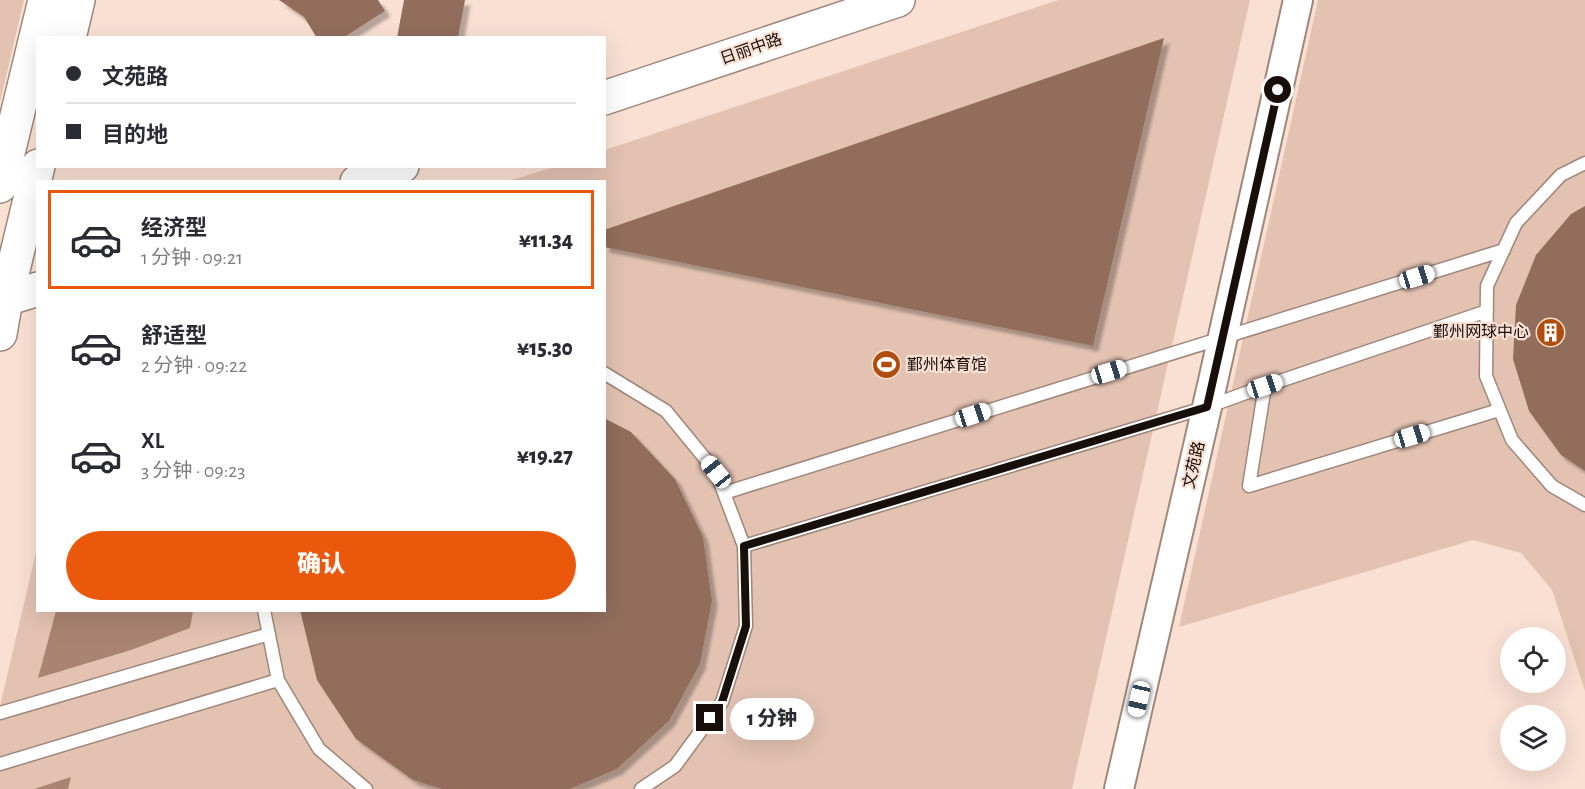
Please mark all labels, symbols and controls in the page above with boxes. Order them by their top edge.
street label: 日丽中路 [718,30,784,67]
text: 文苑路 [102,66,168,88]
route start [1264,76,1291,103]
text: 目的地 [102,124,168,146]
icon: car [69,213,123,267]
text: 经济型 [141,217,207,239]
text: ¥11.34 [519,229,573,251]
text: 1 分钟 · 09:21 [141,248,243,268]
car [1397,263,1437,291]
building icon: 鄞州网球中心 [1534,316,1566,348]
icon: car [69,321,123,375]
place label: 鄞州网球中心 [1433,323,1529,340]
text: 舒适型 [141,325,207,347]
text: ¥15.30 [517,337,573,359]
sports icon: 鄞州体育馆 [870,349,902,381]
text: 2 分钟 · 09:22 [141,356,247,376]
place label: 鄞州体育馆 [907,356,987,373]
car [1089,358,1129,386]
car [1245,372,1285,400]
car [953,401,993,429]
car [1392,422,1432,450]
icon: car [69,429,123,483]
text: XL [141,430,164,452]
street label: 文苑路 [1180,440,1207,490]
text: ¥19.27 [517,445,573,467]
car [698,452,734,492]
text: 3 分钟 · 09:23 [141,461,246,481]
button: 确认 [66,531,576,600]
map controls [1500,627,1566,771]
button: locate [1500,627,1566,693]
car [1126,679,1152,719]
callout: 1 分钟 [731,697,815,739]
route end [696,704,723,731]
button: layers [1500,705,1566,771]
text: 1 分钟 [747,709,797,729]

